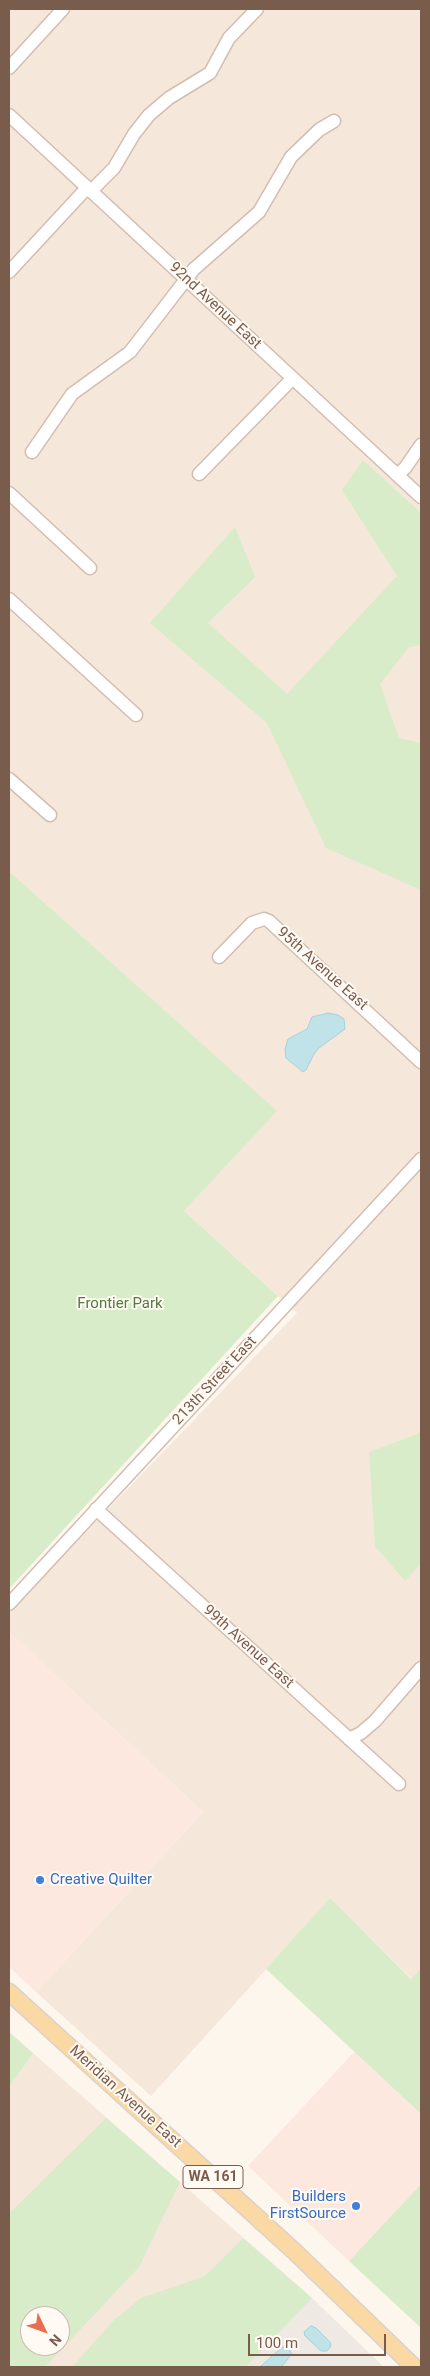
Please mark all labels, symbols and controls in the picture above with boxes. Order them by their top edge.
street label: 92nd Avenue East [165,259,265,353]
street label: 95th Avenue East [273,924,371,1014]
park label: Frontier Park [77,1295,163,1313]
street label: 213th Street East [169,1333,261,1429]
street label: 99th Avenue East [199,1602,297,1692]
place label: Creative Quilter [50,1871,152,1889]
marker: Creative Quilter [34,1874,46,1886]
street label: Meridian Avenue East [65,2042,185,2152]
road number: WA 161 [183,2166,243,2188]
place label: Builders FirstSource [270,2188,346,2223]
marker: Builders FirstSource [350,2200,362,2212]
north arrow [20,2306,70,2356]
scale bar [250,2324,388,2356]
text: N [46,2331,65,2349]
text: 100 m [256,2334,298,2352]

